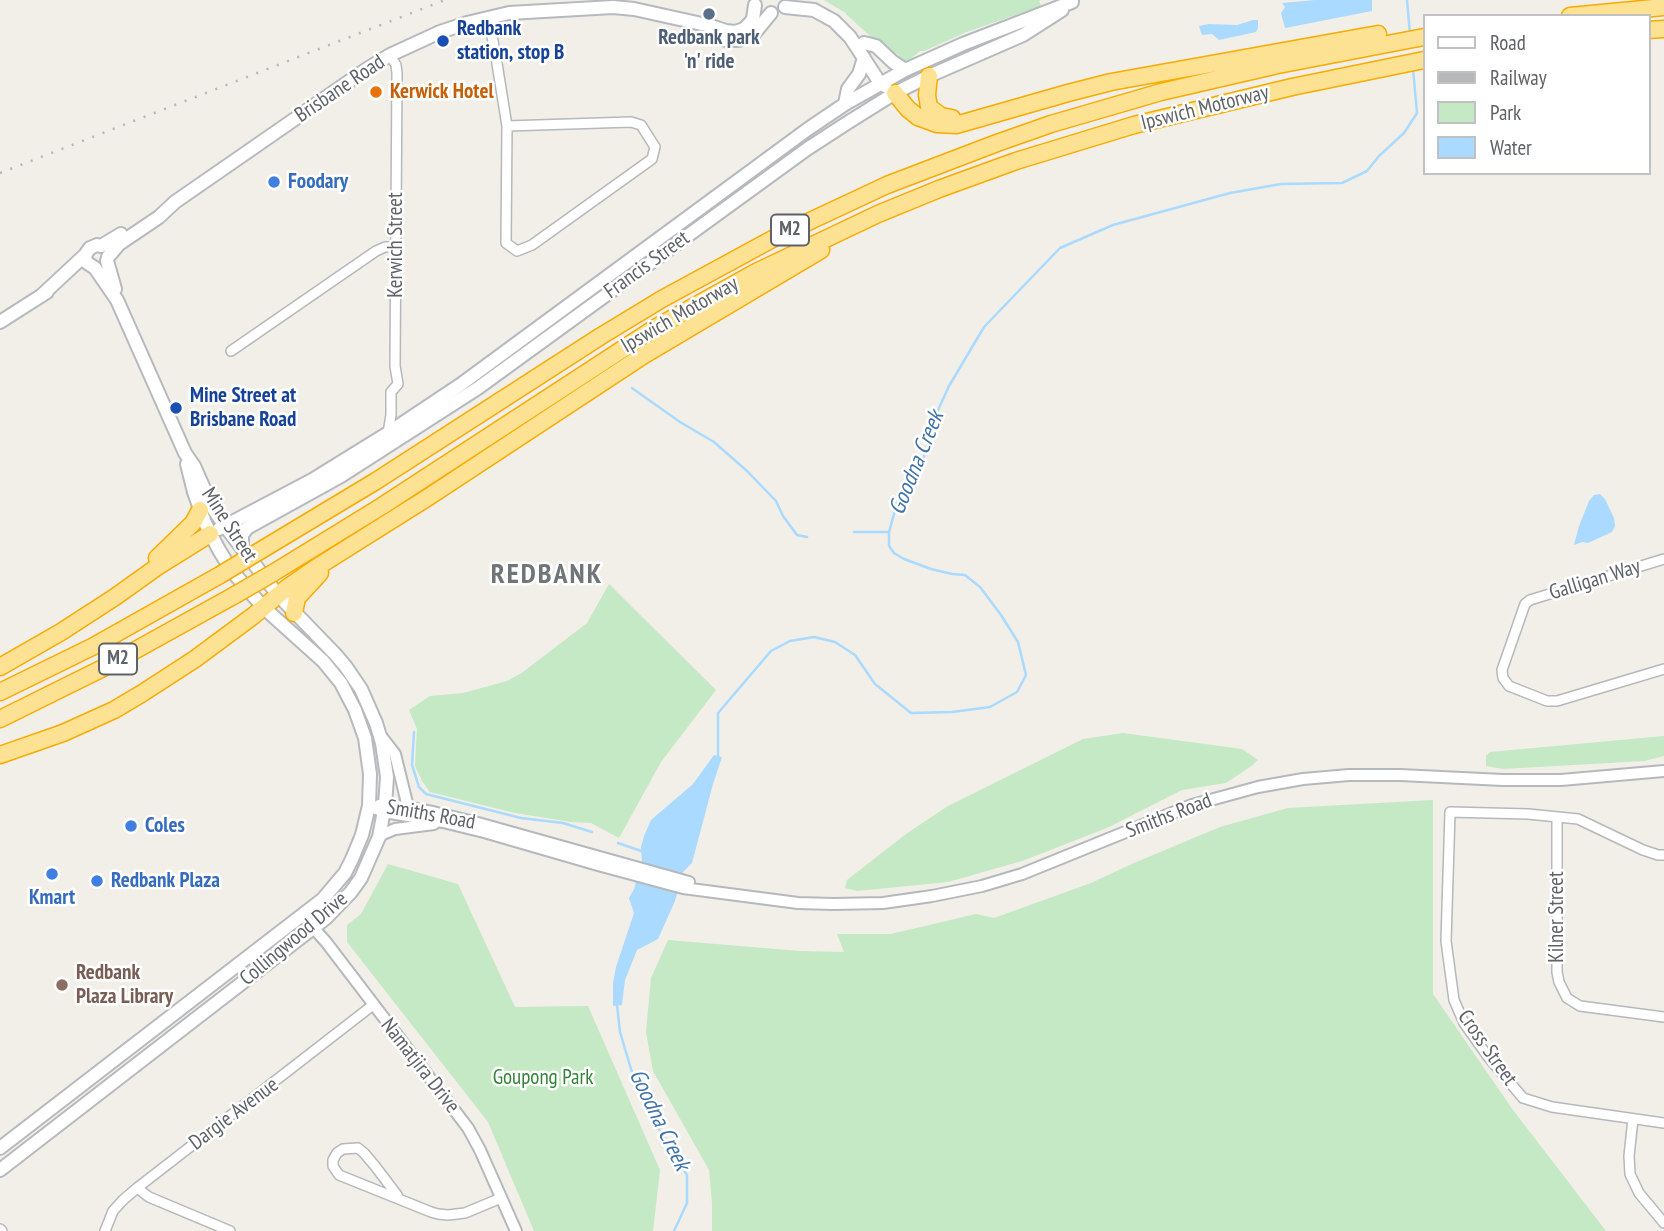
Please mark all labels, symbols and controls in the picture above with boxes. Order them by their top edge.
marker: Redbank park 'n' ride [701,6,717,22]
legend [1422,14,1650,175]
place label: Redbank station, stop B [457,16,564,66]
place label: Redbank park 'n' ride [658,25,760,75]
text: Road [1490,29,1526,56]
marker: Redbank station, stop B [435,33,451,49]
street label: Brisbane Road [290,50,390,128]
text: Railway [1490,64,1547,91]
place label: Kerwick Hotel [390,79,493,105]
street label: Ipswich Motorway [1138,80,1272,136]
marker: Kerwick Hotel [368,84,384,100]
text: Park [1490,99,1521,126]
text: Water [1490,134,1532,161]
place label: Foodary [288,169,348,195]
marker: Foodary [266,174,282,190]
street label: Kerwich Street [383,192,409,298]
road number: M2 [771,214,809,246]
street label: Francis Street [600,226,694,304]
street label: Ipswich Motorway [617,271,743,359]
place label: Mine Street at Brisbane Road [190,383,296,433]
marker: Mine Street at Brisbane Road [168,400,184,416]
water label: Goodna Creek [884,407,950,519]
street label: Mine Street [196,483,262,567]
street label: Galligan Way [1546,554,1644,606]
district label: REDBANK [492,558,602,592]
road number: M2 [99,644,137,674]
street label: Smiths Road [1123,788,1215,844]
street label: Smiths Road [385,795,477,835]
place label: Coles [145,813,185,839]
marker: Coles [123,818,139,834]
marker: Kmart [44,866,60,882]
place label: Redbank Plaza [111,868,220,894]
street label: Kilner Street [1544,871,1570,963]
marker: Redbank Plaza [89,873,105,889]
place label: Kmart [29,885,75,911]
street label: Collingwood Drive [235,887,353,991]
place label: Redbank Plaza Library [76,960,173,1010]
marker: Redbank Plaza Library [54,977,70,993]
street label: Cross Street [1452,1005,1522,1091]
street label: Namatjira Drive [375,1014,465,1118]
park label: Goupong Park [493,1065,593,1091]
water label: Goodna Creek [623,1065,695,1175]
street label: Dargie Avenue [184,1072,284,1156]

